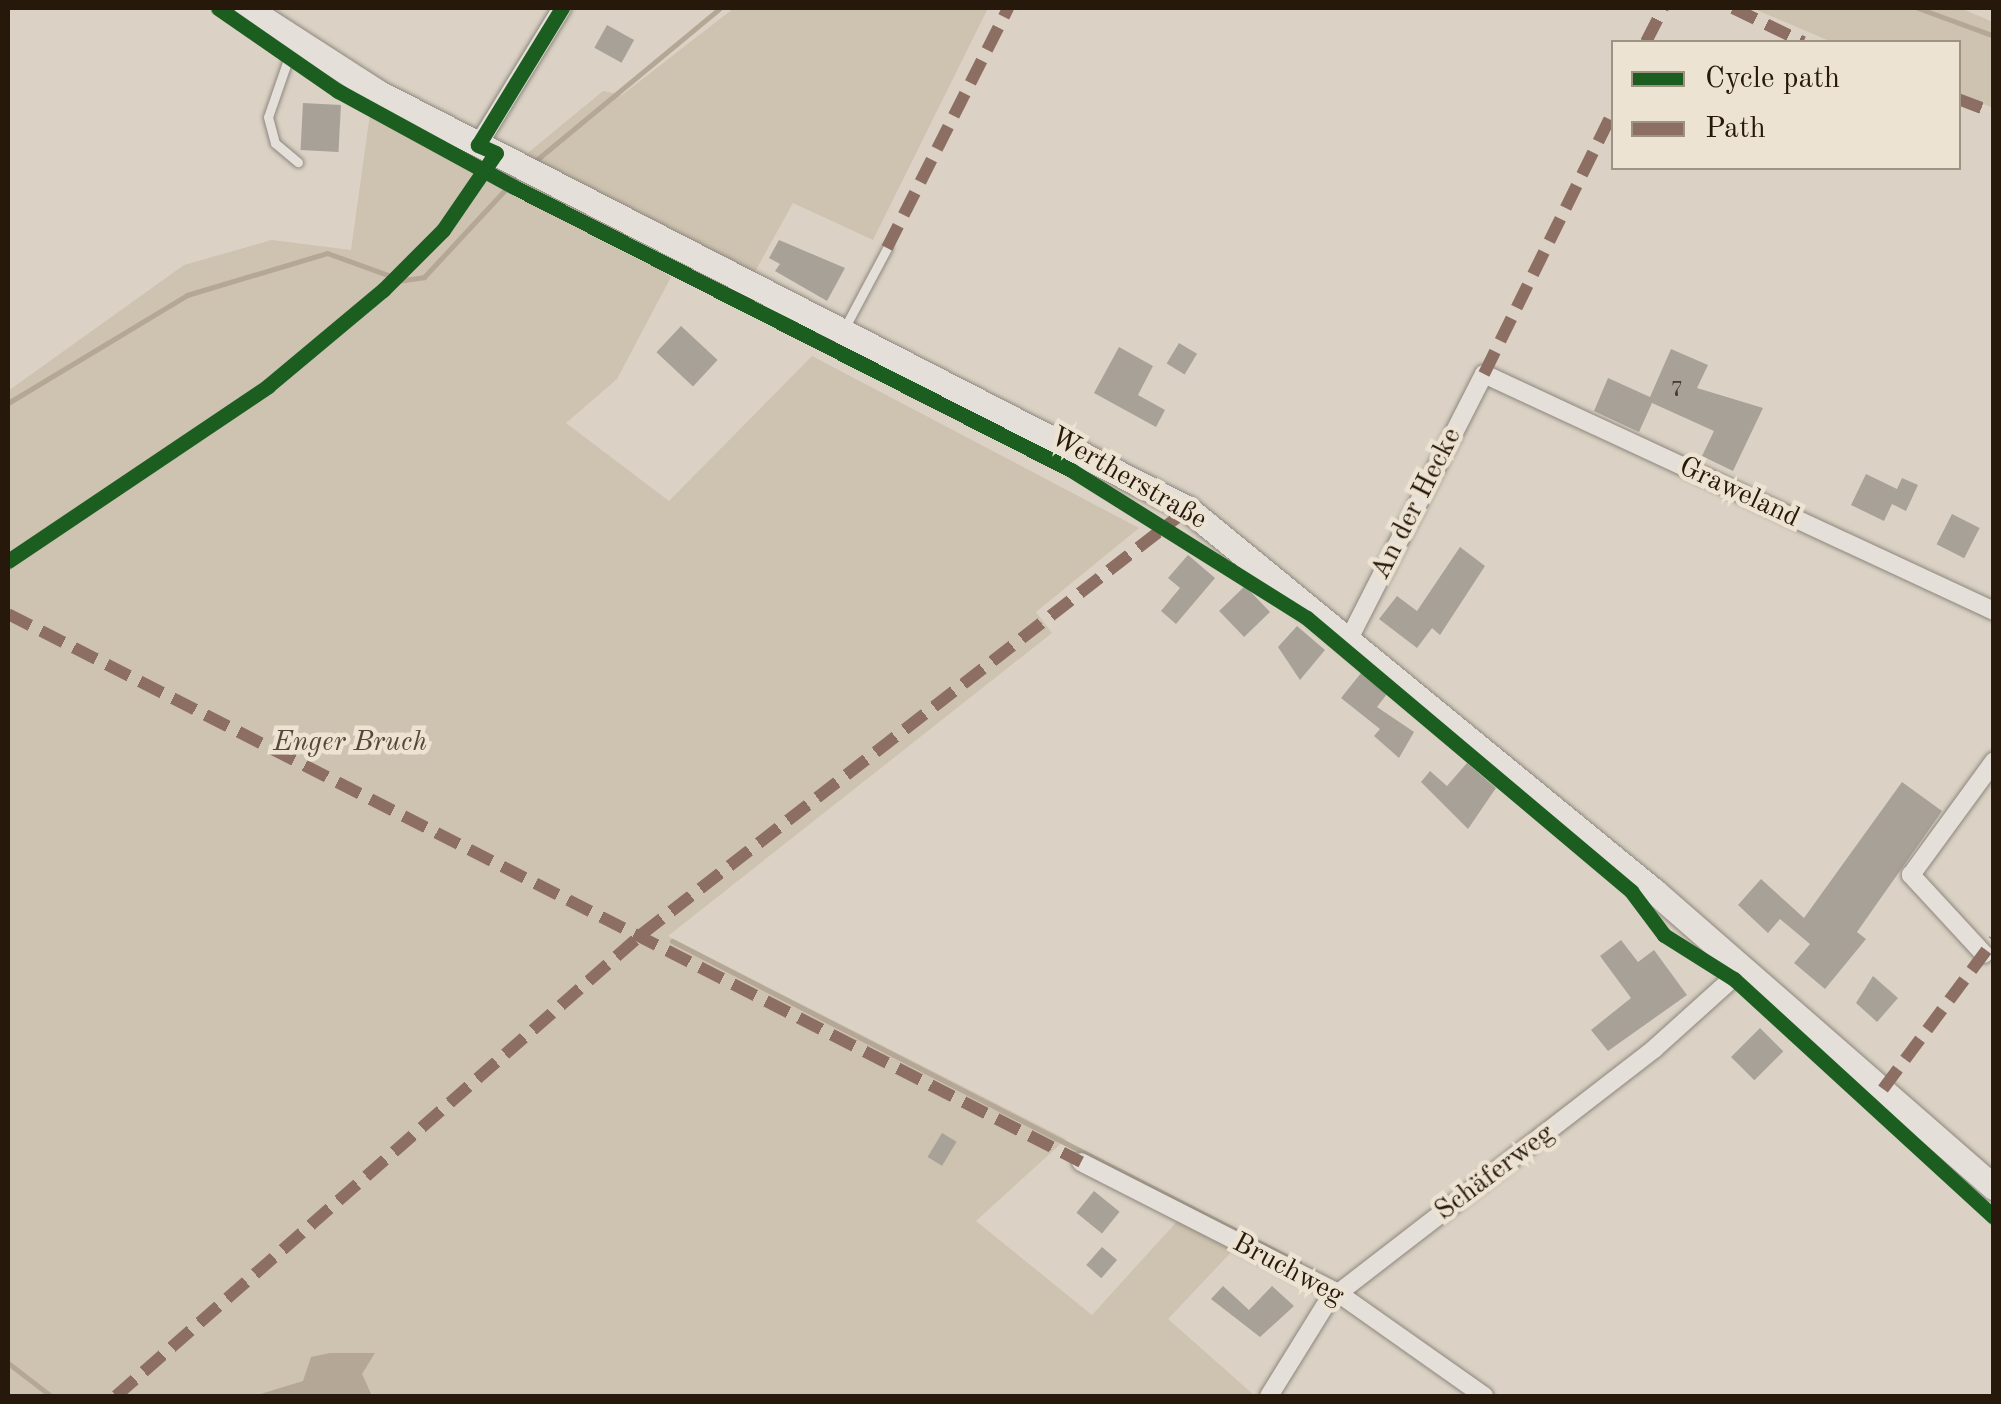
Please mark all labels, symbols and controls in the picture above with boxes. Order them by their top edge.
legend [1611,40,1961,170]
text: Cycle path [1705,64,1840,94]
text: Path [1705,114,1766,144]
house number: 7 [1671,378,1683,404]
street label: Wertherstraße [1043,420,1213,538]
street label: An der Hecke [1364,423,1470,585]
street label: Graweland [1673,450,1805,536]
park label: Enger Bruch [273,726,427,760]
street label: Schäferweg [1429,1117,1561,1229]
street label: Bruchweg [1226,1227,1350,1313]

